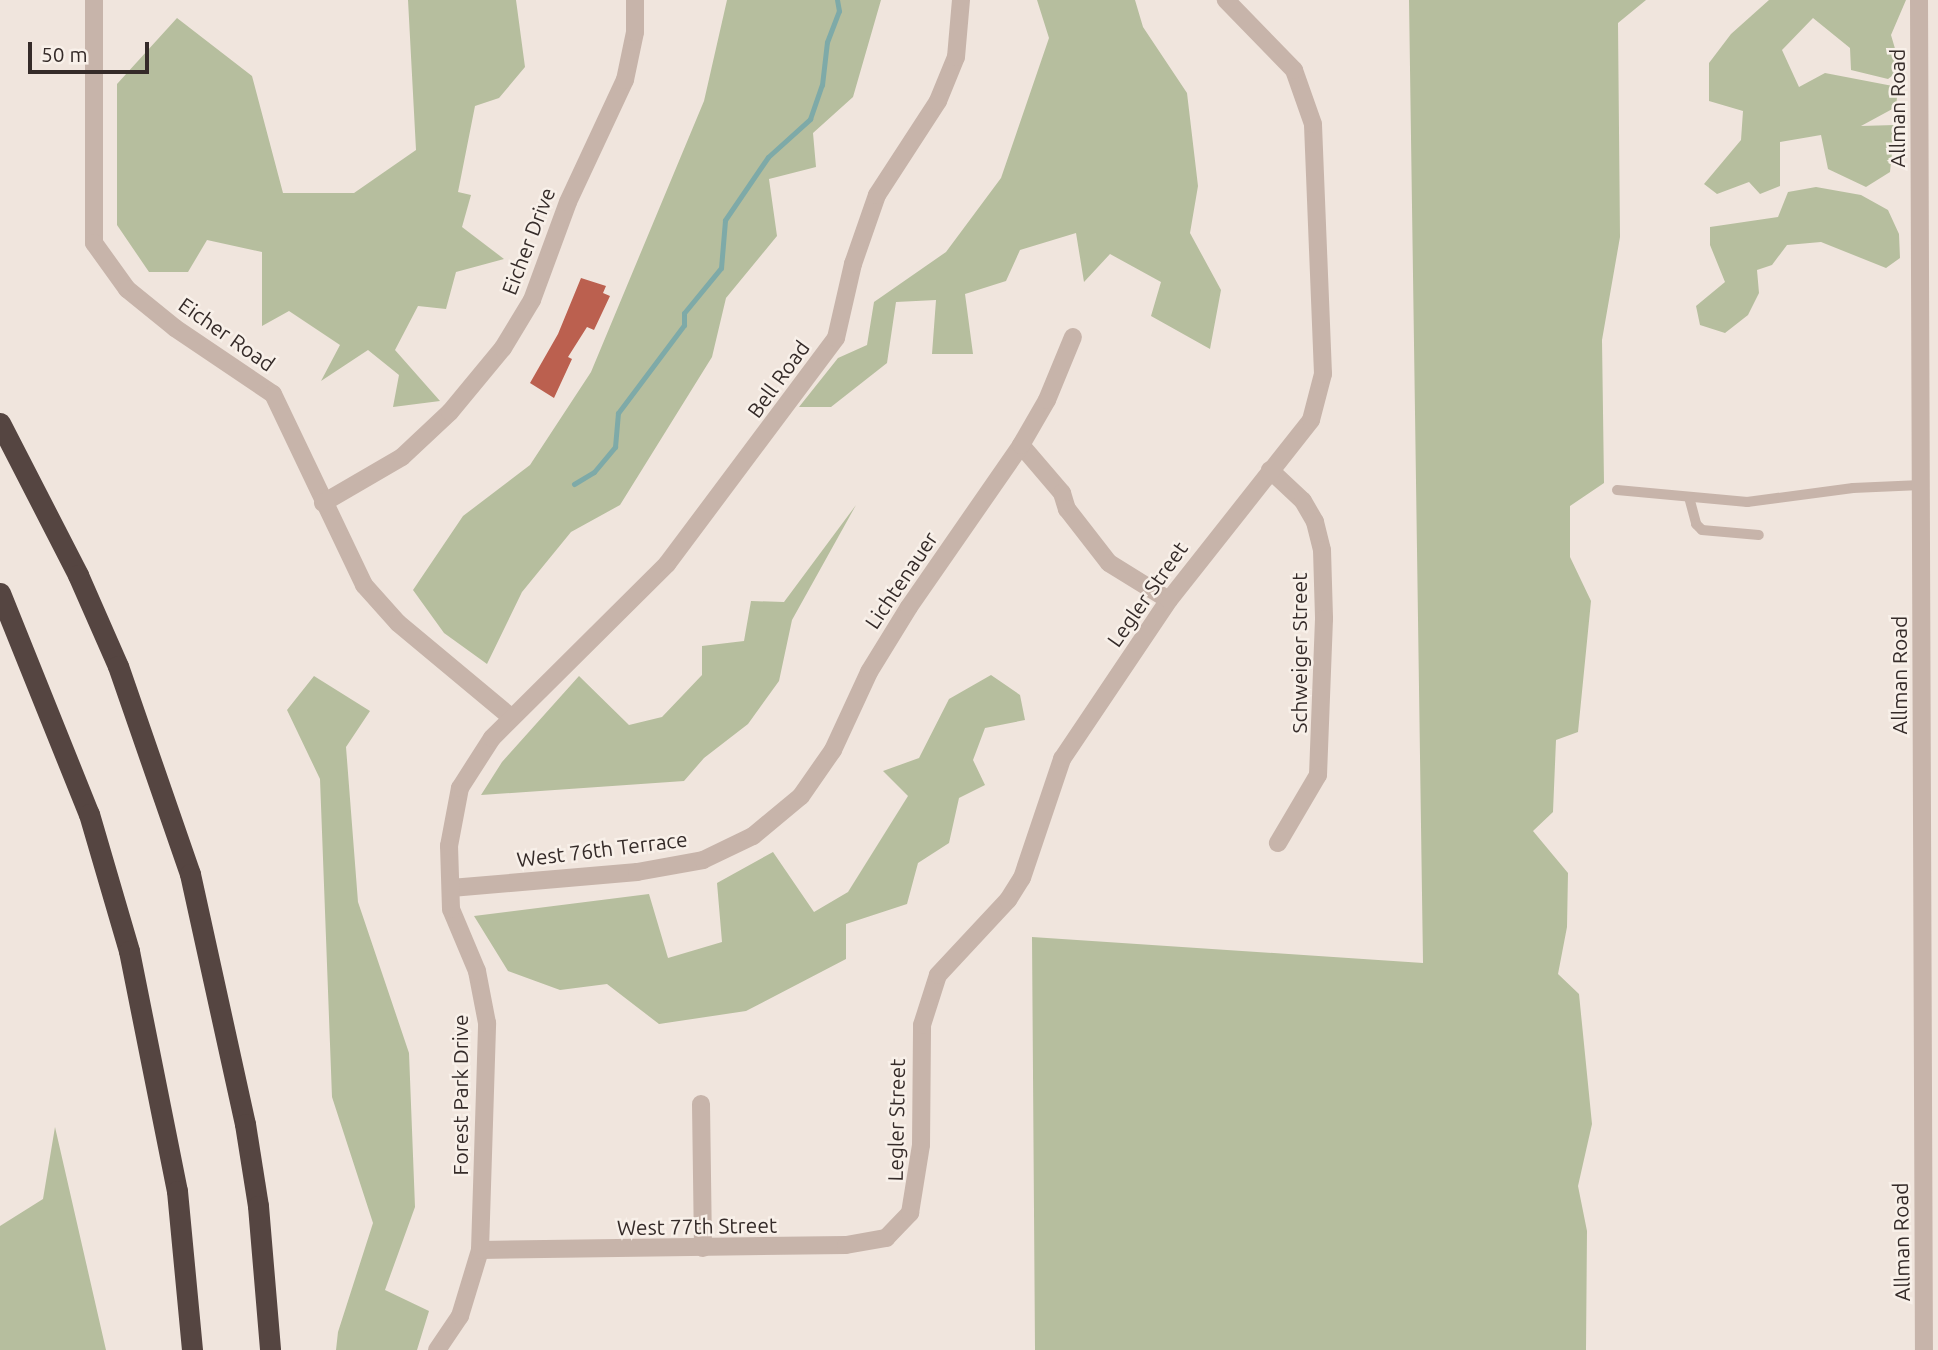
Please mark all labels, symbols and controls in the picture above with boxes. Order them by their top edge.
scale bar [32,28,152,72]
text: 50 m [41,42,88,66]
street label: Allman Road [1884,49,1910,167]
street label: Eicher Drive [496,184,560,298]
street label: Eicher Road [174,292,280,376]
street label: Bell Road [742,336,814,422]
street label: Lichtenauer [859,527,943,633]
street label: Legler Street [1101,536,1193,652]
street label: Schweiger Street [1286,573,1312,733]
street label: Allman Road [1886,616,1912,734]
street label: West 76th Terrace [515,826,689,872]
street label: Forest Park Drive [447,1014,473,1176]
street label: Legler Street [882,1058,910,1182]
street label: Allman Road [1887,1182,1915,1302]
street label: West 77th Street [617,1212,777,1240]

